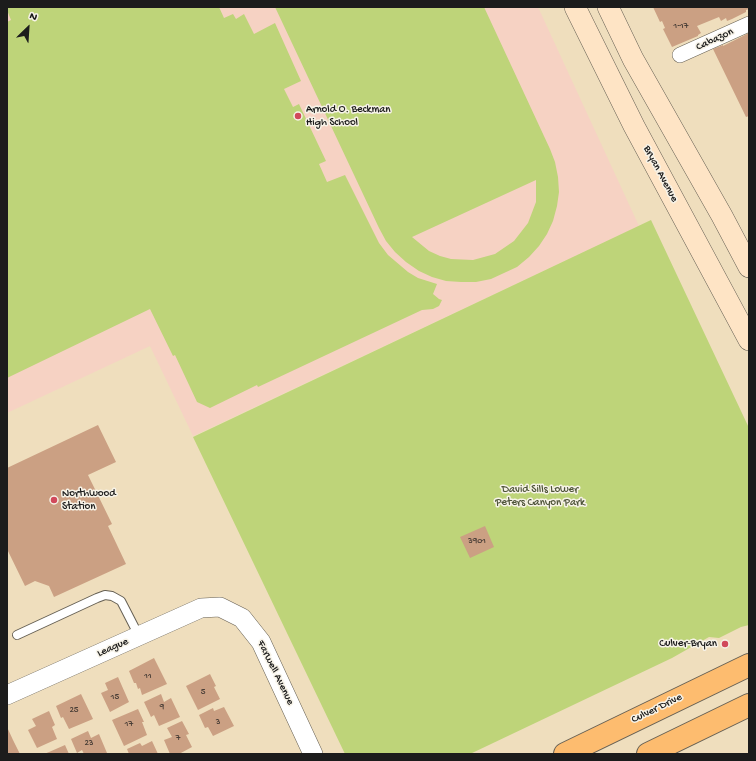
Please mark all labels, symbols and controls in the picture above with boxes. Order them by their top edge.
north arrow [8,8,48,48]
text: N [27,10,39,24]
house number: 1-17 [674,22,688,32]
street label: Cabazon [694,26,736,54]
place label: Arnold O. Beckman High School [306,103,391,129]
marker: Arnold O. Beckman High School [293,111,303,121]
street label: Bryan Avenue [640,144,680,204]
park label: David Sills Lower Peters Canyon Park [495,483,585,509]
place label: Northwood Station [62,487,116,513]
marker: Northwood Station [49,495,59,505]
house number: 3901 [468,537,486,547]
street label: League [95,635,131,661]
place label: Culver-Bryan [659,637,717,651]
street label: Farwell Avenue [254,638,296,708]
marker: Culver-Bryan [720,639,730,649]
house number: 11 [144,672,152,682]
house number: 5 [201,688,205,698]
street label: Culver Drive [630,691,684,727]
house number: 15 [111,693,119,703]
house number: 9 [160,703,164,713]
house number: 25 [69,706,79,716]
house number: 3 [216,718,220,728]
house number: 17 [125,720,133,730]
house number: 7 [176,734,180,744]
house number: 23 [84,739,94,749]

